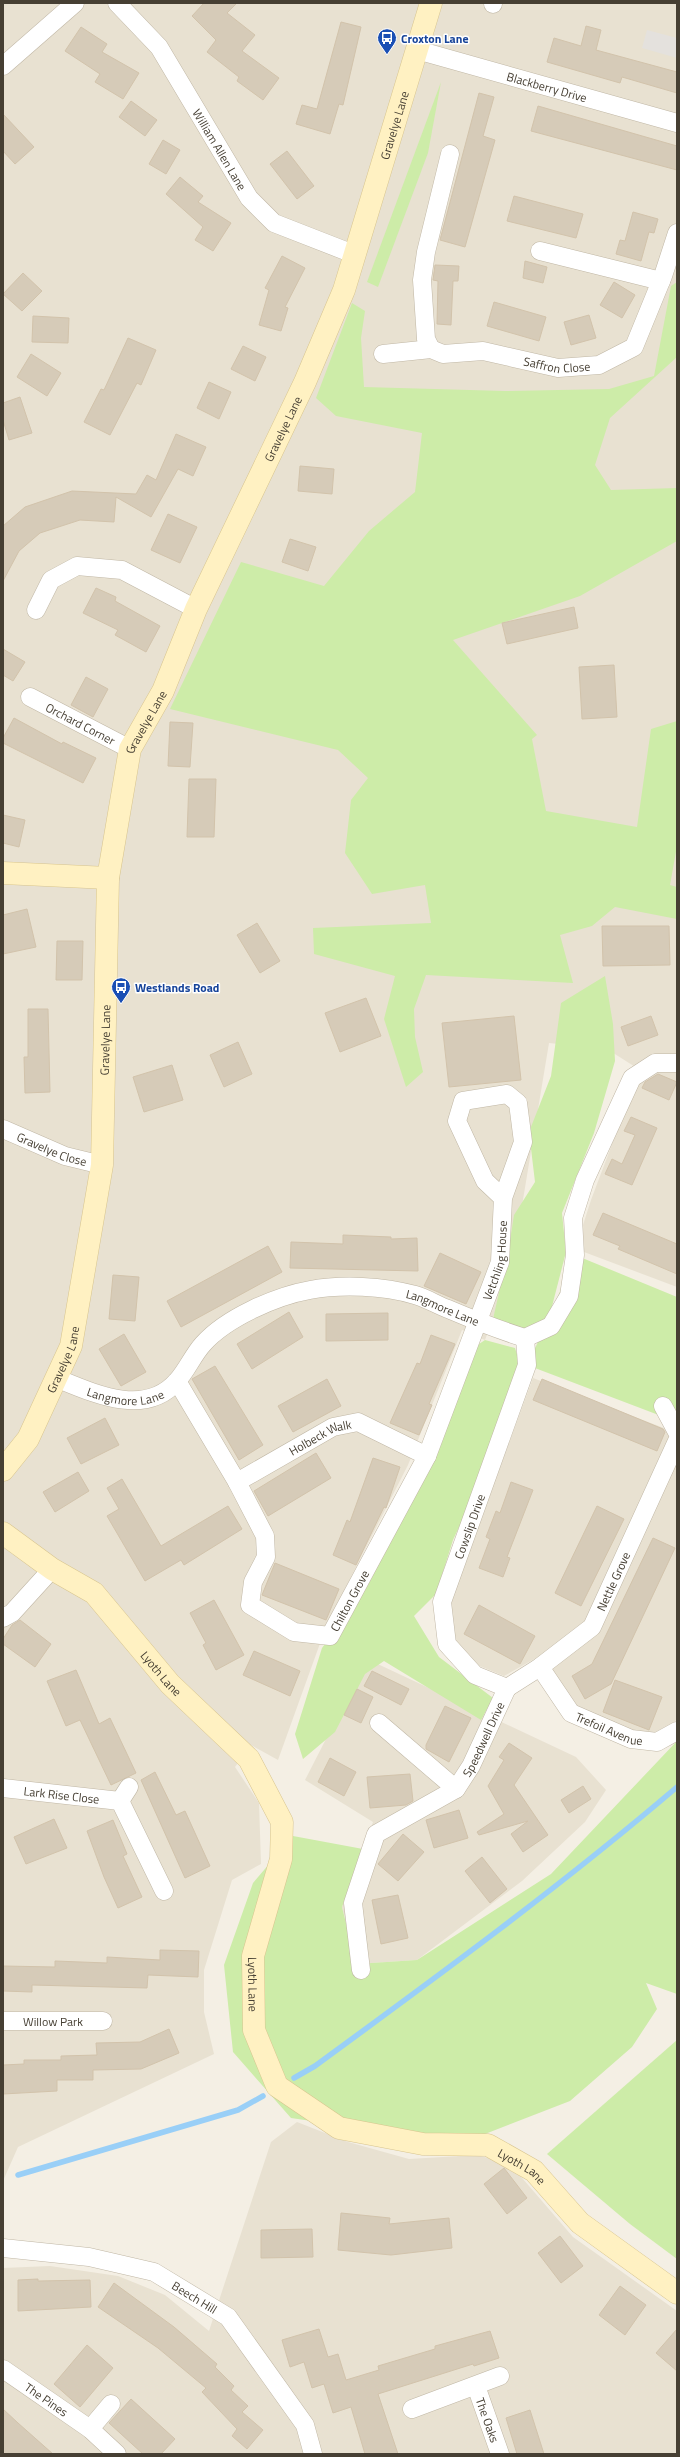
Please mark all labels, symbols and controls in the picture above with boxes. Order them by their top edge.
bus stop icon: Croxton Lane [376,27,398,55]
place label: Croxton Lane [401,29,469,48]
street label: Blackberry Drive [505,66,589,107]
street label: Gravelye Lane [375,89,413,162]
street label: William Allen Lane [188,105,252,194]
street label: Saffron Close [522,351,591,378]
street label: Gravelye Lane [259,393,306,465]
street label: Gravelye Lane [120,686,171,755]
street label: Orchard Corner [42,697,119,749]
bus stop icon: Westlands Road [110,976,132,1004]
place label: Westlands Road [135,978,219,997]
street label: Gravelye Lane [94,1004,115,1075]
street label: Gravelye Close [14,1127,89,1170]
street label: Vetchling House [477,1220,511,1303]
street label: Langmore Lane [404,1284,482,1330]
street label: Gravelye Lane [41,1325,84,1396]
street label: Langmore Lane [85,1382,167,1410]
street label: Holbeck Walk [285,1414,353,1460]
street label: Cowslip Drive [449,1491,490,1562]
street label: Nettle Grove [591,1548,635,1614]
street label: Chilton Grove [325,1566,374,1635]
street label: Lyoth Lane [136,1646,186,1700]
street label: Speedwell Drive [457,1698,509,1780]
street label: Trefoil Avenue [573,1707,644,1750]
street label: Lark Rise Close [23,1781,100,1808]
street label: Lyoth Lane [244,1957,263,2012]
street label: Willow Park [23,2012,83,2031]
street label: Lyoth Lane [495,2143,551,2188]
street label: Beech Hill [168,2276,221,2318]
street label: The Pines [21,2377,73,2421]
street label: The Oaks [471,2395,505,2446]

